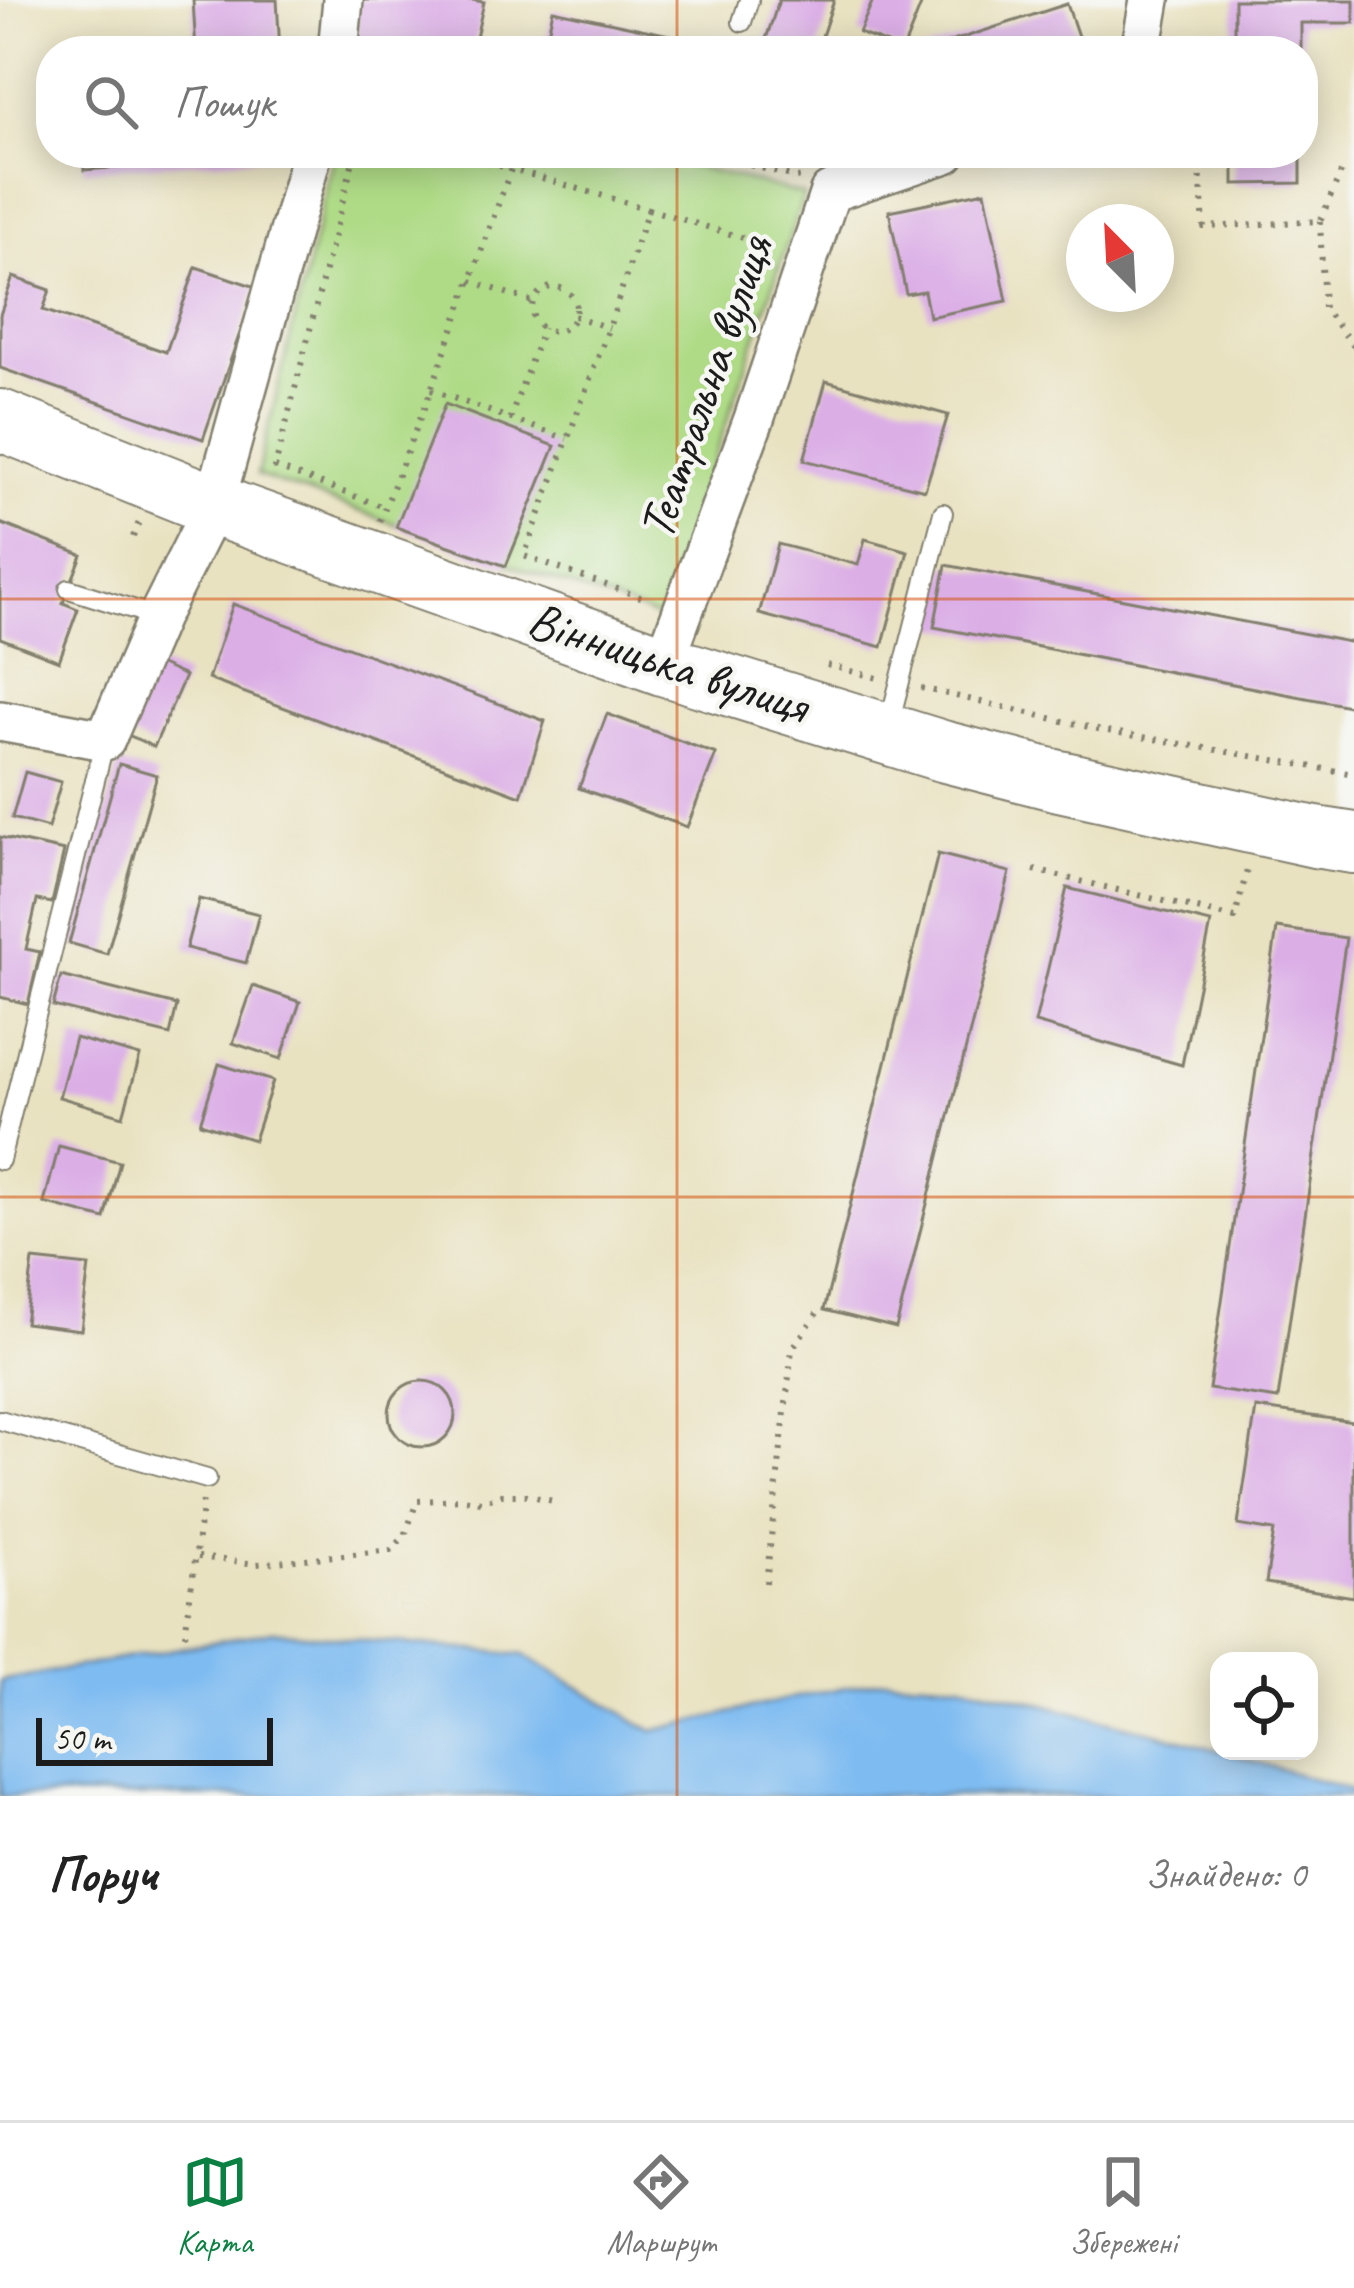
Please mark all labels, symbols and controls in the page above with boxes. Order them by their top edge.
search box [36,36,1318,168]
icon: search [78,69,144,135]
text: Пошук [174,74,274,131]
north arrow [1066,204,1174,312]
street label: Театральна вулиця [623,226,787,547]
street label: Вінницька вулиця [520,587,819,738]
map controls [1210,1652,1318,1760]
button: locate [1210,1652,1318,1760]
scale bar [36,1712,273,1765]
text: 50 m [54,1718,110,1760]
text: Поруч [48,1842,157,1906]
text: Знайдено: 0 [1145,1850,1306,1899]
tab: Карта [177,2149,252,2263]
tab: Маршрут [607,2149,715,2263]
tab: Збережені [1070,2149,1177,2263]

